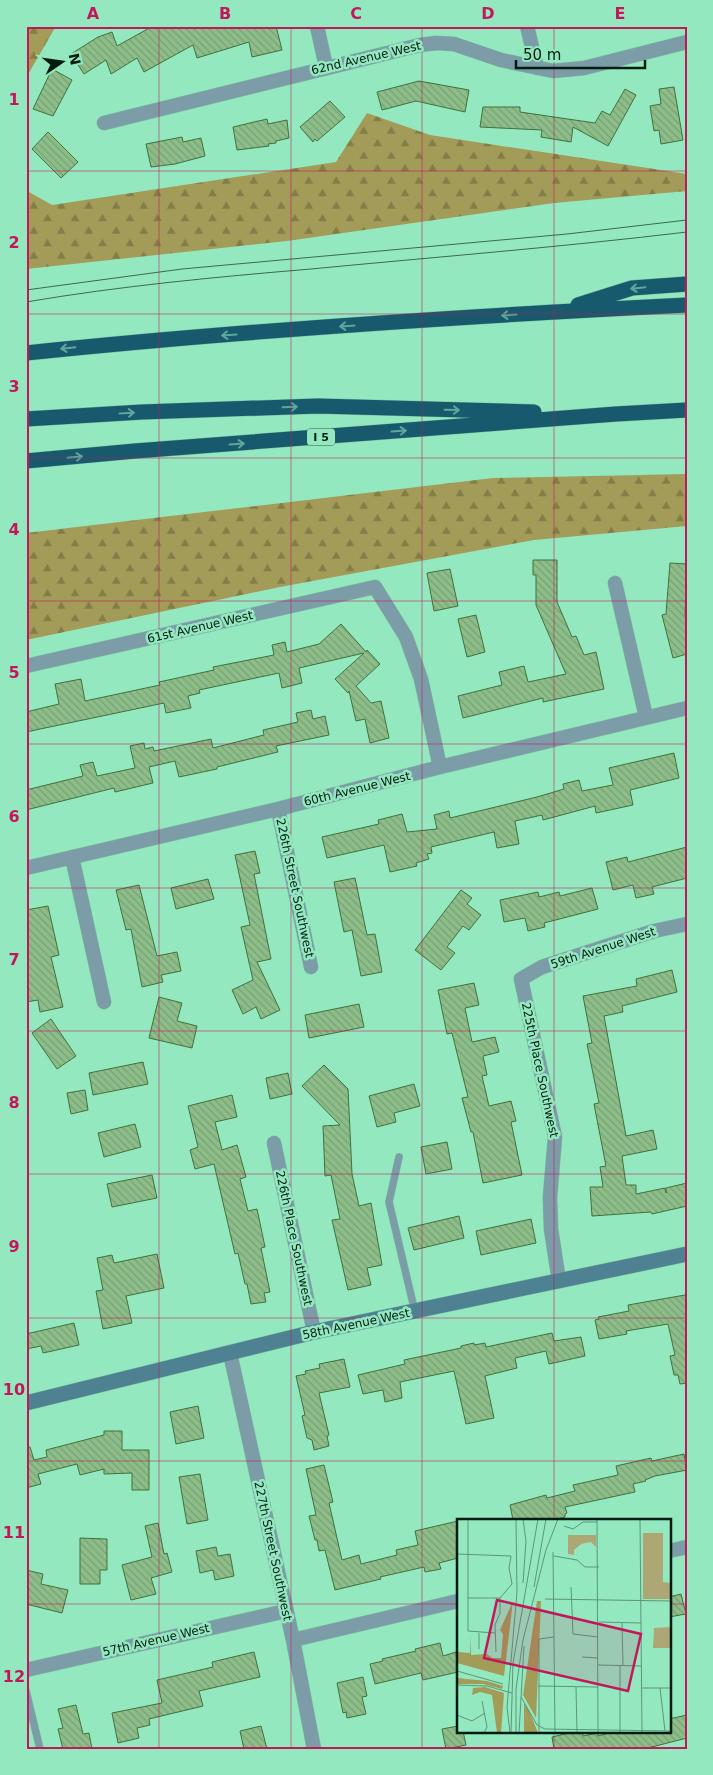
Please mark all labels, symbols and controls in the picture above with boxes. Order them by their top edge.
text: A [87,4,100,23]
text: B [219,4,231,23]
text: C [350,4,362,23]
text: D [481,4,495,23]
text: E [615,4,625,23]
north arrow [38,38,88,88]
street label: 62nd Avenue West [310,38,423,77]
scale bar [516,38,644,70]
text: 50 m [523,46,561,64]
text: N [66,52,84,67]
text: 1 [8,90,20,109]
text: 2 [8,233,20,252]
one-way arrow [630,283,646,293]
one-way arrow [501,310,517,320]
one-way arrow [339,322,355,331]
one-way arrow [222,330,238,339]
one-way arrow [60,344,76,353]
text: 3 [8,377,20,396]
one-way arrow [281,402,297,412]
one-way arrow [444,405,460,414]
one-way arrow [119,408,135,417]
one-way arrow [390,426,406,436]
road number: I 5 [307,428,335,446]
one-way arrow [228,439,244,448]
one-way arrow [66,452,82,462]
text: 4 [8,520,20,539]
street label: 61st Avenue West [146,608,254,646]
text: 5 [8,663,20,682]
street label: 60th Avenue West [302,769,412,809]
text: 6 [8,807,20,826]
street label: 226th Street Southwest [273,817,317,959]
street label: 59th Avenue West [549,924,657,972]
text: 7 [8,950,20,969]
street label: 225th Place Southwest [519,1001,561,1139]
text: 8 [8,1093,20,1112]
street label: 226th Place Southwest [273,1169,315,1307]
text: 9 [8,1237,20,1256]
street label: 58th Avenue West [301,1306,411,1342]
text: 10 [3,1380,25,1399]
street label: 227th Street Southwest [251,1480,295,1622]
inset map [457,1519,670,1732]
text: 11 [3,1523,25,1542]
street label: 57th Avenue West [101,1621,211,1659]
text: 12 [3,1667,25,1686]

